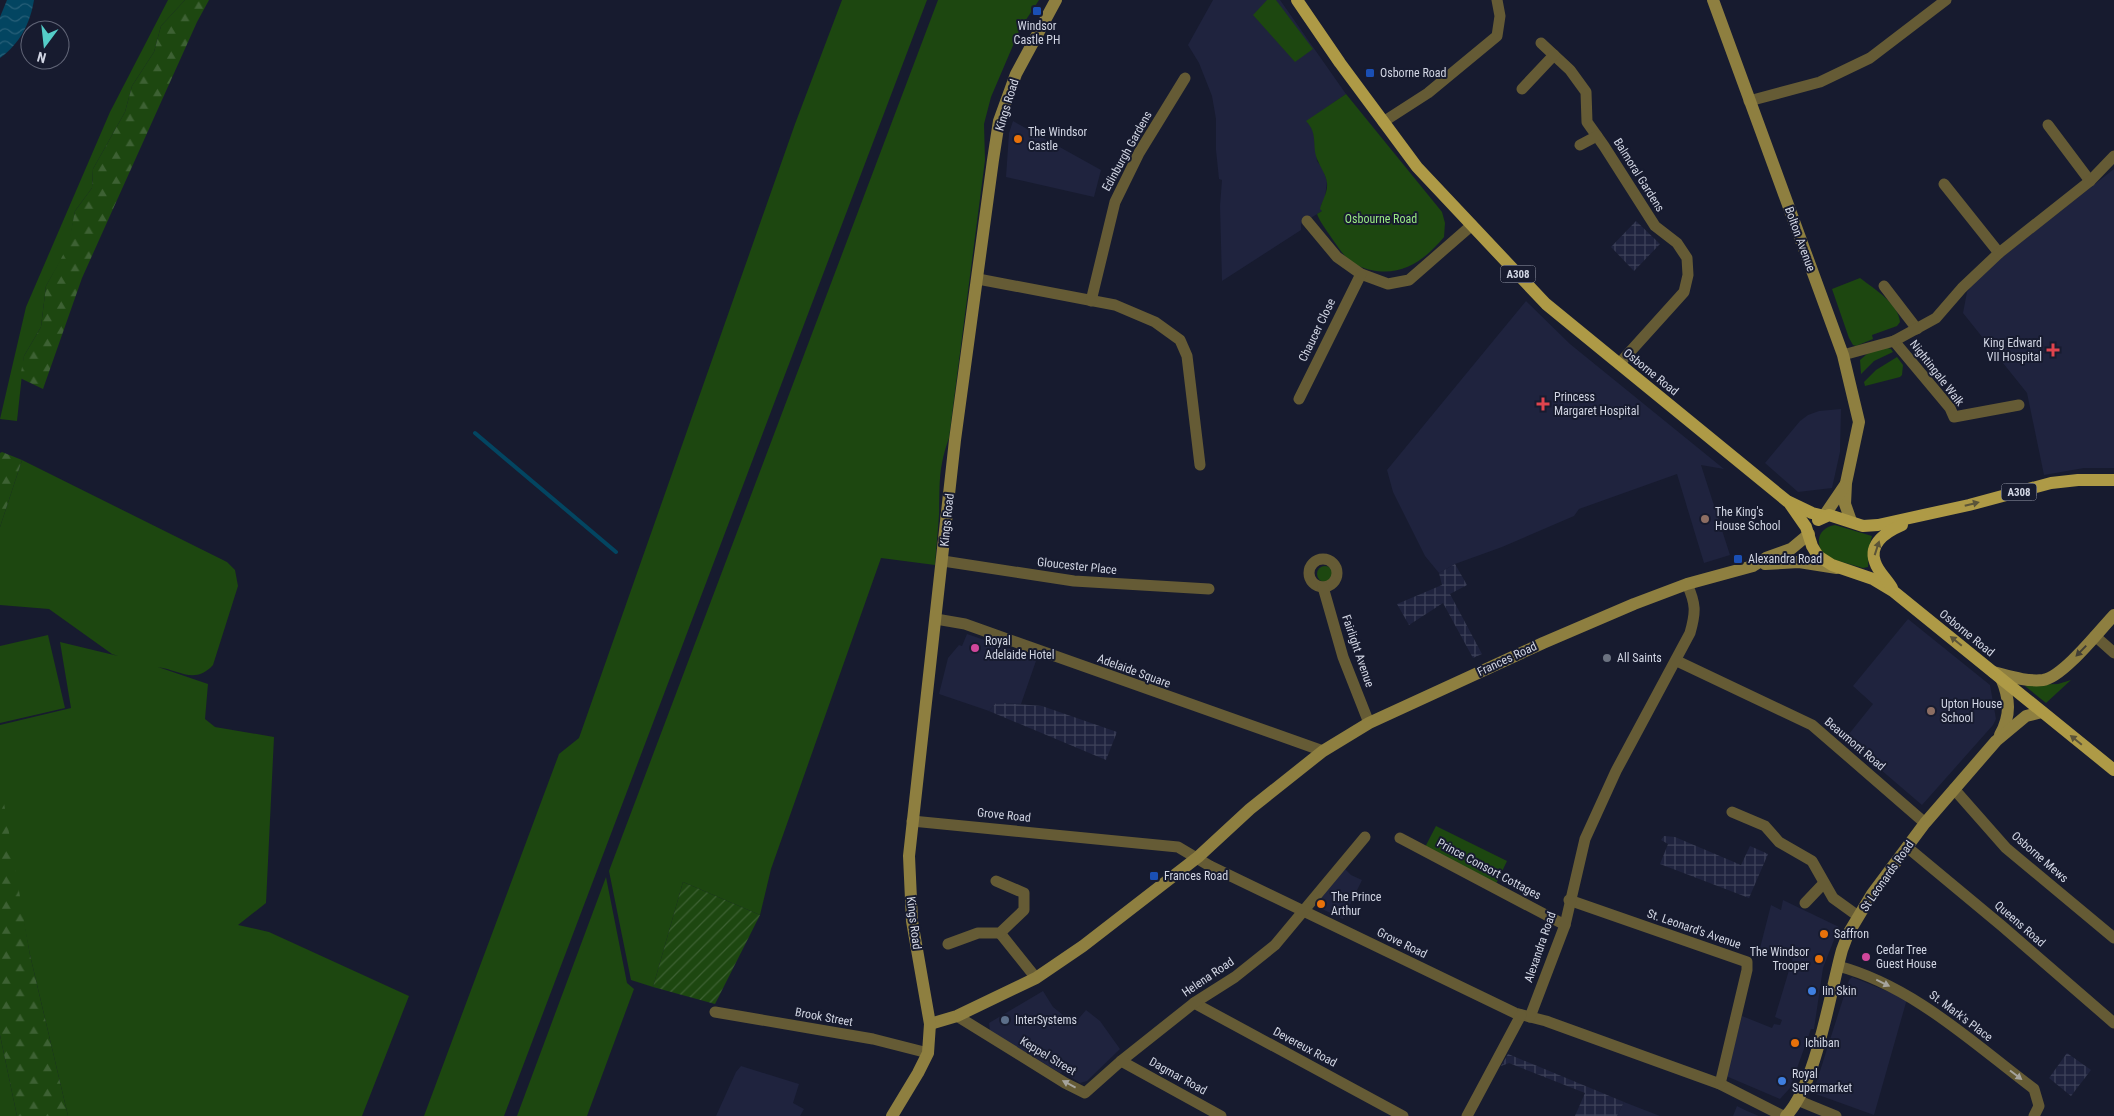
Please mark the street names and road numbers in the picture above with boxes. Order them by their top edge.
street label: Kings Road [993,77,1022,133]
street label: Edinburgh Gardens [1099,109,1155,193]
street label: Balmoral Gardens [1611,136,1667,214]
street label: Bolton Avenue [1782,205,1818,274]
road number: A308 [1500,266,1536,282]
street label: Chaucer Close [1296,296,1338,364]
street label: Nightingale Walk [1907,337,1967,409]
street label: Osborne Road [1621,346,1681,398]
road number: A308 [2002,484,2036,501]
street label: Kings Road [937,493,957,547]
street label: Gloucester Place [1036,555,1118,577]
street label: Osborne Road [1937,607,1997,659]
street label: Fairlight Avenue [1339,613,1377,689]
street label: Frances Road [1475,639,1539,679]
street label: Adelaide Square [1095,651,1173,691]
street label: Beaumont Road [1822,715,1888,773]
street label: Grove Road [976,805,1032,825]
street label: Osborne Mews [2009,829,2071,885]
street label: Prince Consort Cottages [1435,836,1543,902]
street label: St Leonards Road [1857,838,1917,914]
street label: Kings Road [904,896,924,950]
street label: Queens Road [1992,898,2048,950]
street label: St. Leonard's Avenue [1645,906,1743,952]
street label: Alexandra Road [1521,910,1559,984]
street label: Grove Road [1375,925,1429,961]
street label: Helena Road [1179,954,1237,1000]
street label: St. Mark's Place [1927,988,1996,1045]
street label: Brook Street [794,1005,854,1029]
street label: Devereux Road [1271,1024,1339,1070]
street label: Keppel Street [1017,1034,1079,1078]
street label: Dagmar Road [1147,1054,1209,1098]

